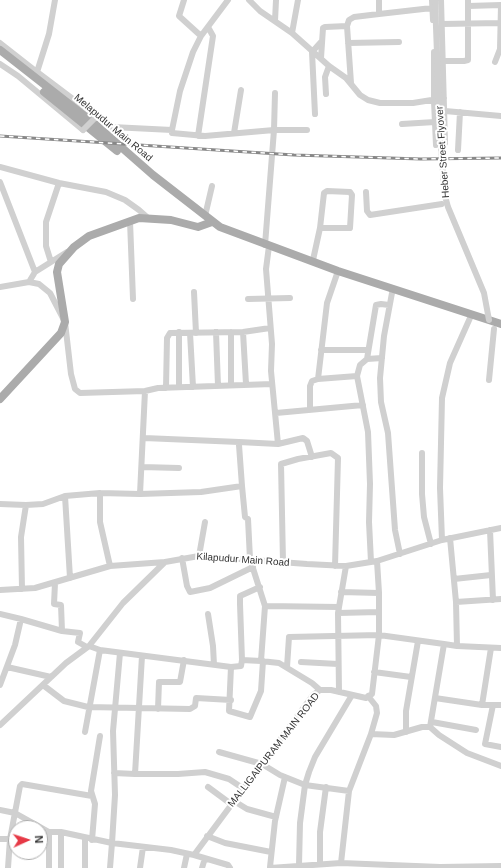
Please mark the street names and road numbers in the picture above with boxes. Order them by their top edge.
street label: Melapudur Main Road [71,92,155,164]
street label: Heber Street Flyover [434,106,452,198]
street label: Kilapudur Main Road [196,551,290,569]
street label: MALLIGAIPURAM MAIN ROAD [226,690,322,810]

